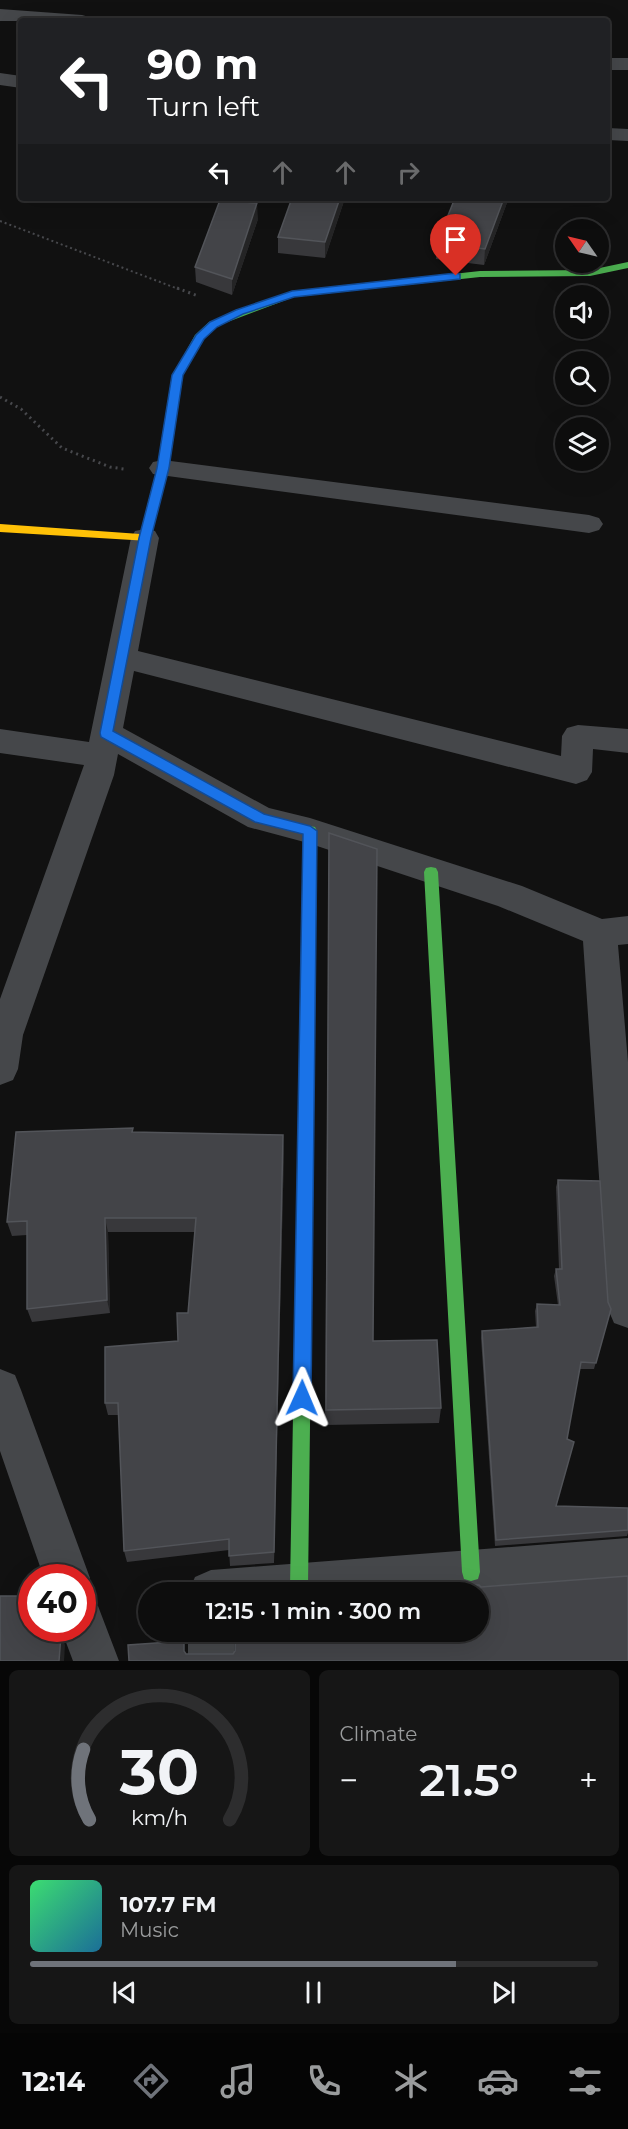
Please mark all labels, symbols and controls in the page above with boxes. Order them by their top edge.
text: 90 m [147,38,258,90]
icon: left [48,42,126,120]
text: Turn left [147,90,260,123]
icon: left [203,156,236,189]
icon: ahead [266,156,299,189]
icon: ahead [329,156,362,189]
icon: right [392,156,425,189]
pin [430,214,481,276]
north arrow [555,219,609,273]
map controls [555,219,609,471]
icon: arrive [439,223,472,256]
button: sound [555,285,609,339]
button: search [555,351,609,405]
button: layers [555,417,609,471]
position arrow [270,1366,334,1430]
speed limit sign: 40 [18,1564,96,1642]
text: 12:15 · 1 min · 300 m [206,1598,421,1625]
text: Climate [340,1722,417,1746]
text: 30 [119,1734,199,1810]
text: 21.5° [419,1752,518,1807]
text: − [340,1760,358,1800]
text: + [579,1760,598,1800]
text: km/h [131,1804,188,1830]
text: 107.7 FM [120,1891,216,1918]
text: Music [120,1918,179,1942]
icon: previous [108,1976,141,2009]
icon: pause [297,1976,330,2009]
icon: next [487,1976,520,2009]
icon: directions [130,2060,172,2102]
icon: music [217,2060,259,2102]
icon: phone [303,2060,345,2102]
icon: climate [390,2060,432,2102]
icon: car [477,2060,519,2102]
icon: filters [564,2060,606,2102]
text: 12:14 [22,2065,85,2098]

